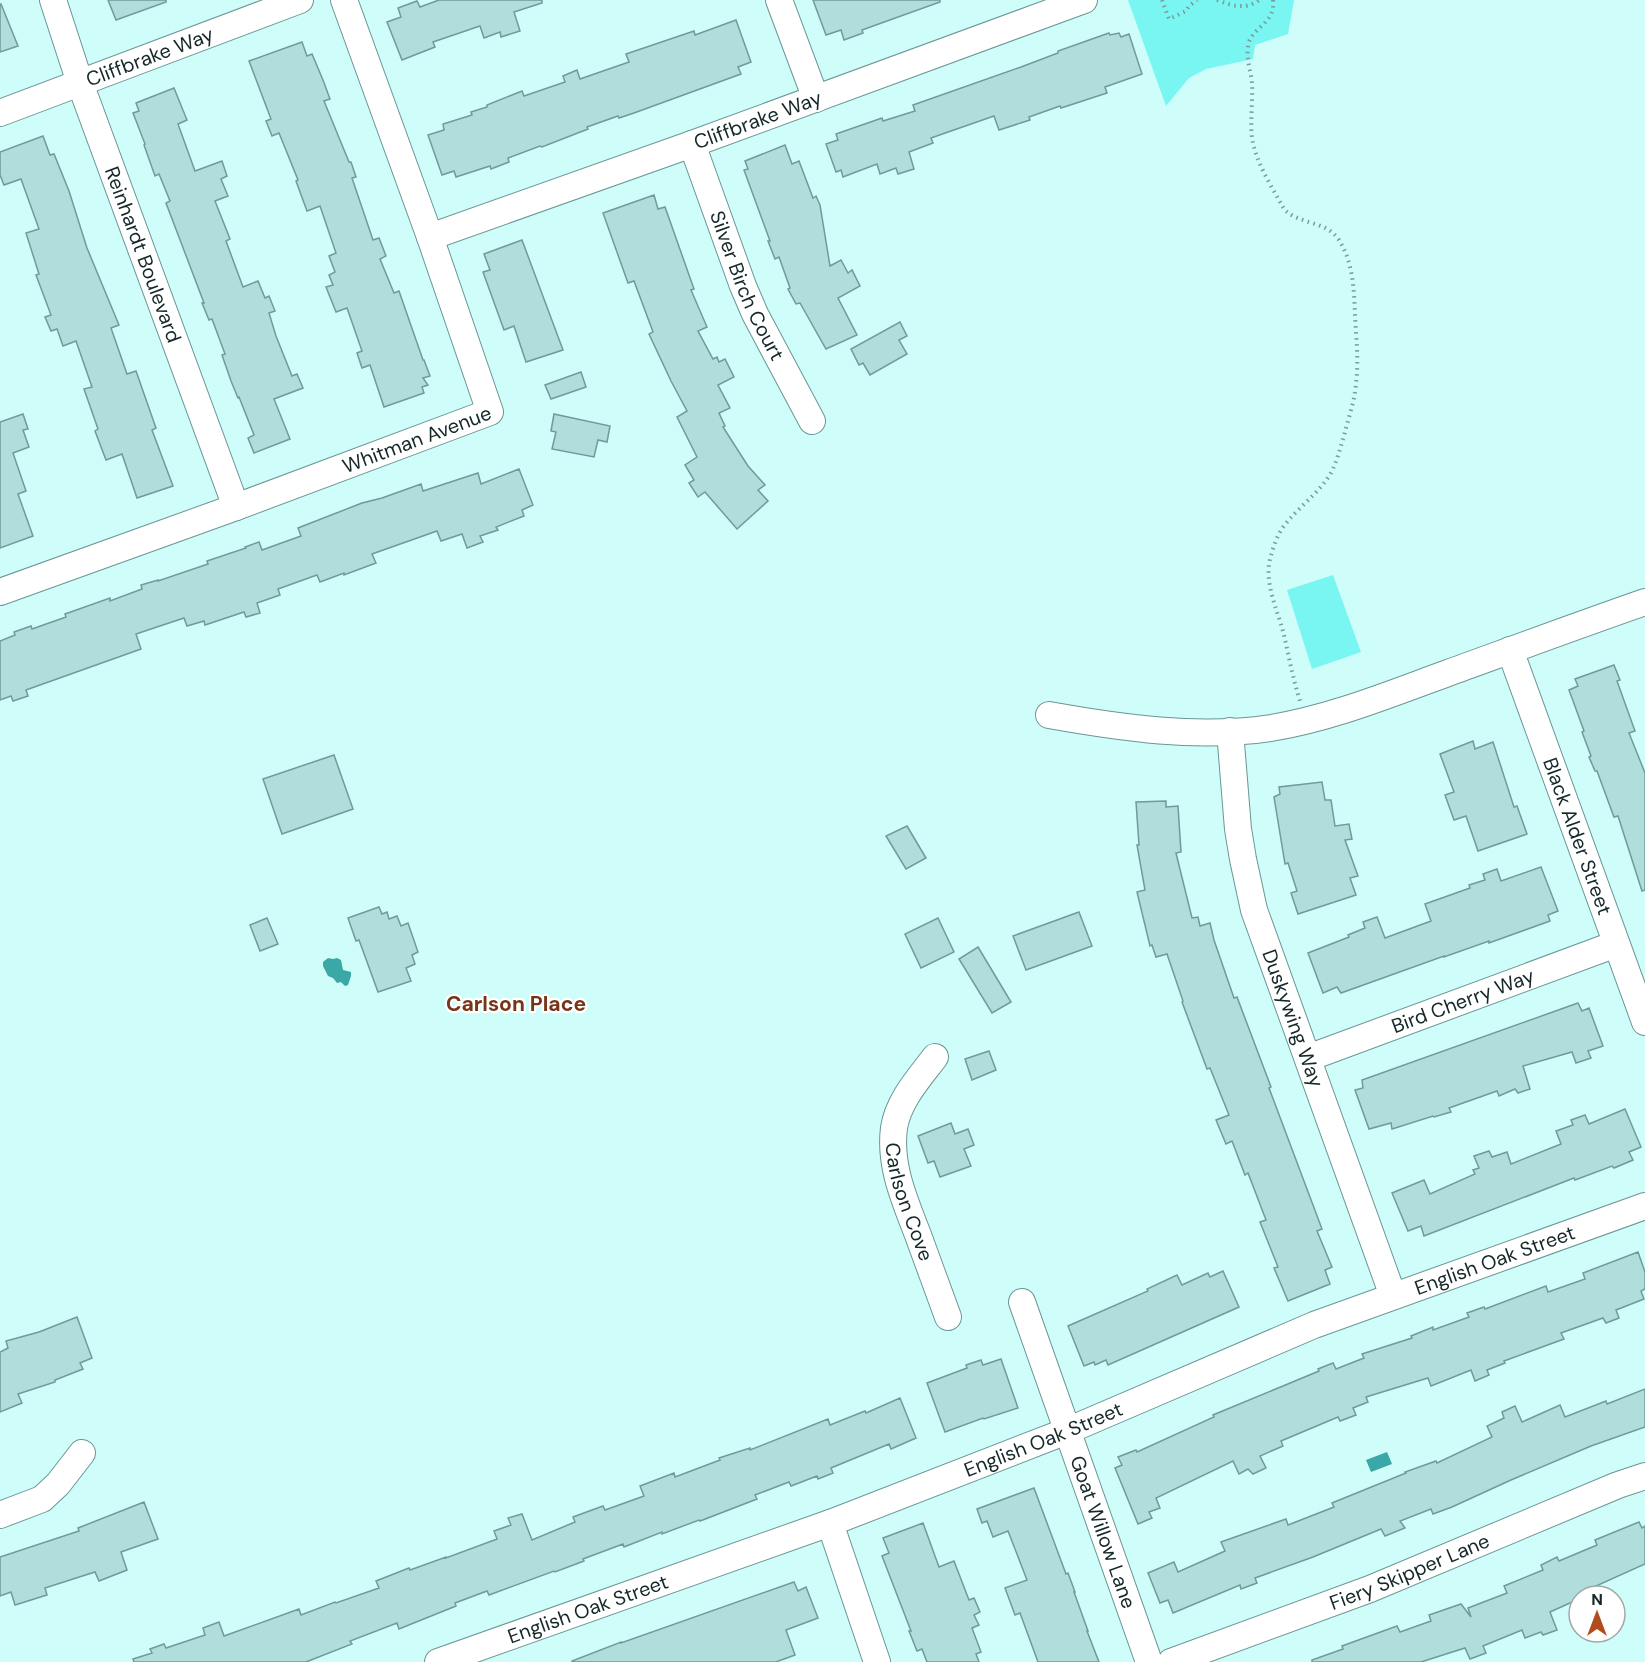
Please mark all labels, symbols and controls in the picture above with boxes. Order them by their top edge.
street label: Cliffbrake Way [82,21,217,92]
street label: Cliffbrake Way [690,85,825,155]
street label: Reinhardt Boulevard [99,163,187,346]
street label: Silver Birch Court [704,207,790,365]
street label: Whitman Avenue [339,400,495,479]
street label: Black Alder Street [1537,754,1618,918]
street label: Duskywing Way [1256,946,1330,1091]
street label: Bird Cherry Way [1388,962,1538,1039]
district label: Carlson Place [446,990,586,1018]
street label: Carlson Cove [880,1142,939,1264]
street label: English Oak Street [1411,1219,1579,1301]
street label: English Oak Street [960,1396,1127,1483]
street label: Goat Willow Lane [1064,1452,1142,1612]
street label: Fiery Skipper Lane [1326,1527,1493,1616]
street label: English Oak Street [504,1568,672,1649]
north arrow [1567,1584,1627,1644]
text: N [1591,1589,1603,1610]

